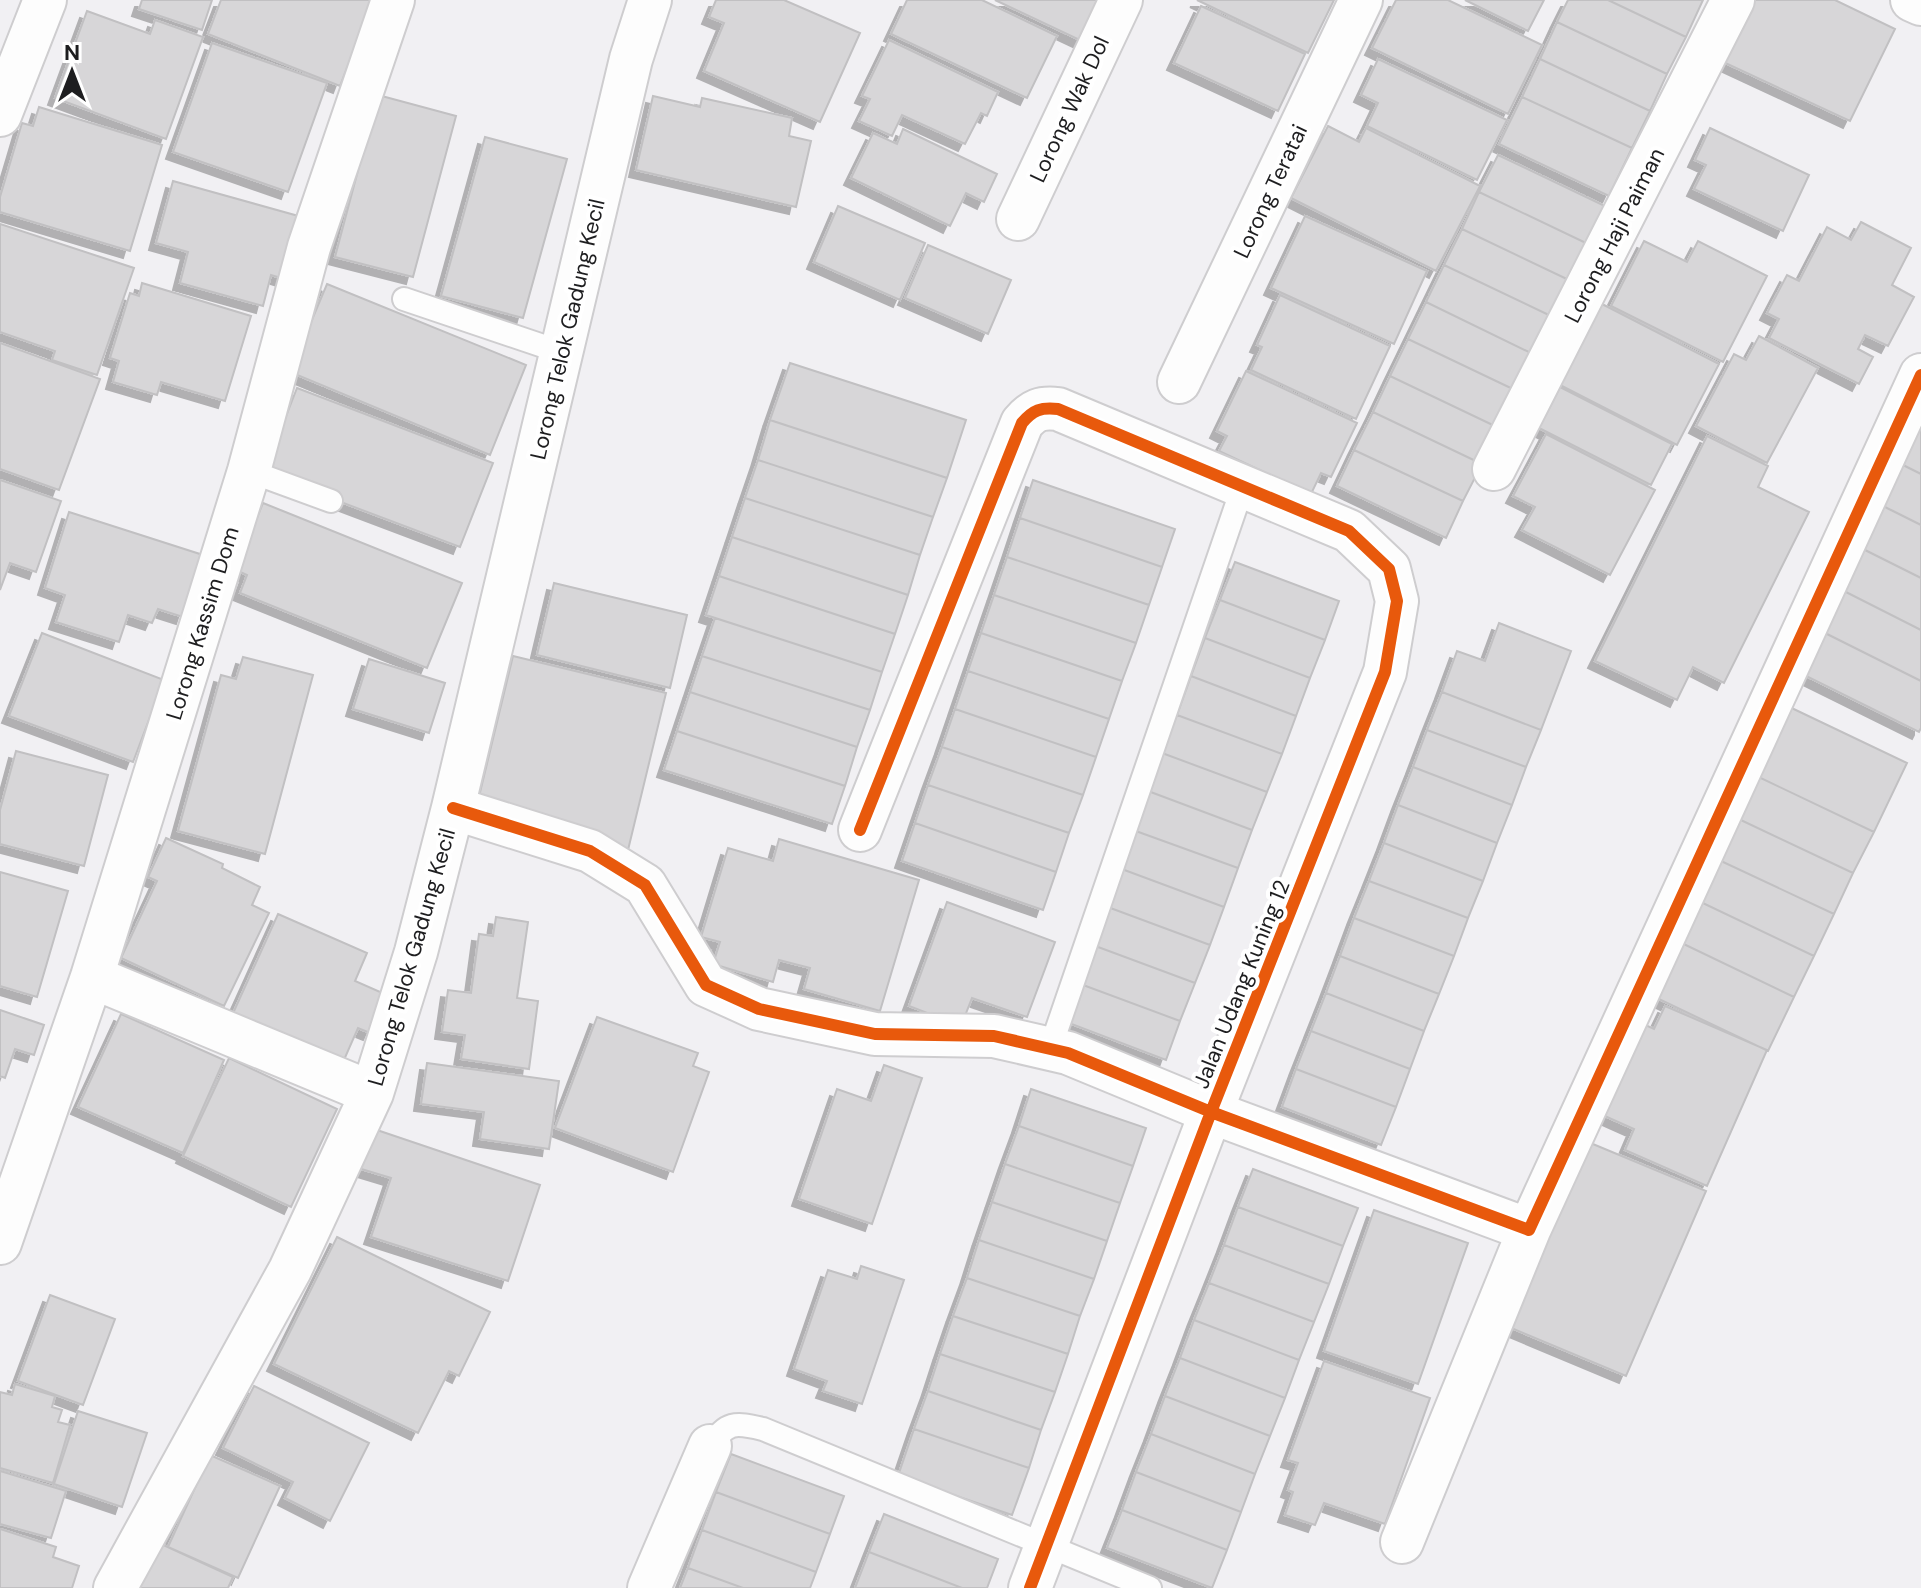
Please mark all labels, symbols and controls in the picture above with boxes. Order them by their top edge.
north arrow [32,32,112,112]
street label: Lorong Wak Dol [1023,32,1116,187]
text: N [64,38,80,67]
street label: Lorong Teratai [1227,120,1314,263]
street label: Lorong Haji Paiman [1558,143,1671,328]
street label: Lorong Telok Gadung Kecil [523,196,612,462]
street label: Lorong Kassim Dom [159,523,246,723]
street label: Lorong Telok Gadung Kecil [361,825,462,1089]
street label: Jalan Udang Kuning 12 [1186,876,1297,1093]

